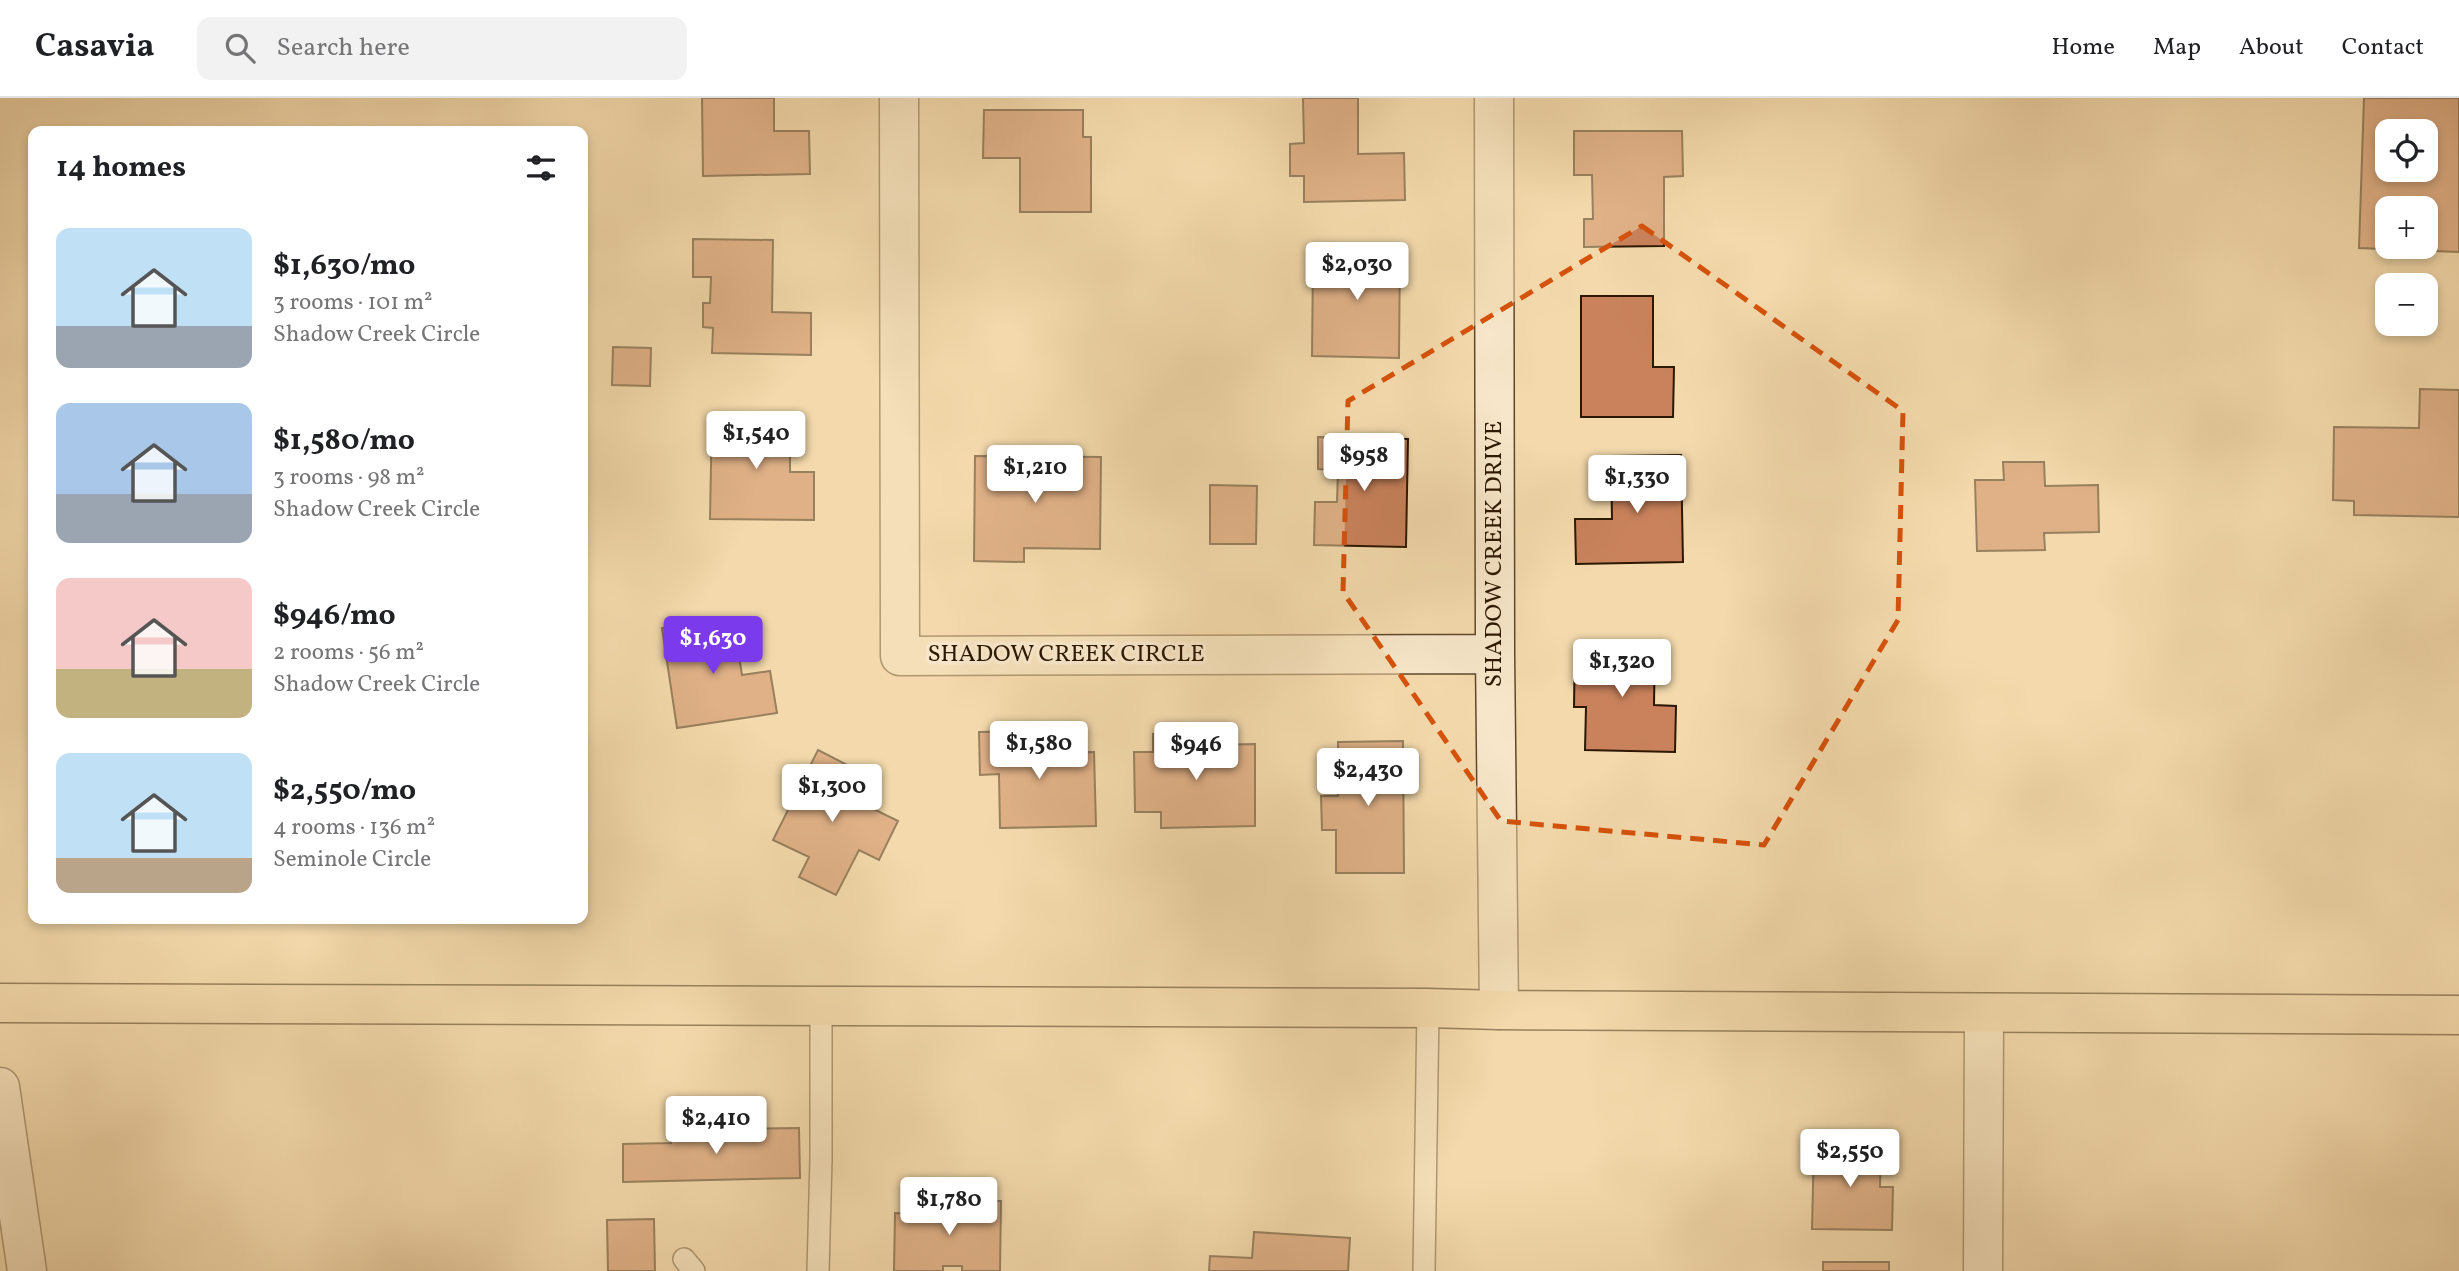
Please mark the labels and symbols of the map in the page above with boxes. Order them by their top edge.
pin: $2,030 [1300,242,1414,302]
pin: $1,540 [699,412,813,471]
street label: SHADOW CREEK DRIVE [1478,421,1512,687]
pin: $958 [1323,434,1405,493]
pin: $1,210 [978,446,1092,505]
pin: $1,330 [1580,456,1694,515]
pin: $1,630 [656,616,770,676]
street label: SHADOW CREEK CIRCLE [927,638,1205,672]
pin: $1,320 [1565,640,1679,699]
pin: $1,580 [982,722,1096,781]
pin: $946 [1155,722,1237,782]
pin: $2,430 [1311,748,1425,808]
pin: $1,300 [775,764,889,824]
pin: $2,410 [659,1096,773,1156]
pin: $2,550 [1793,1130,1907,1189]
pin: $1,780 [892,1178,1006,1237]

